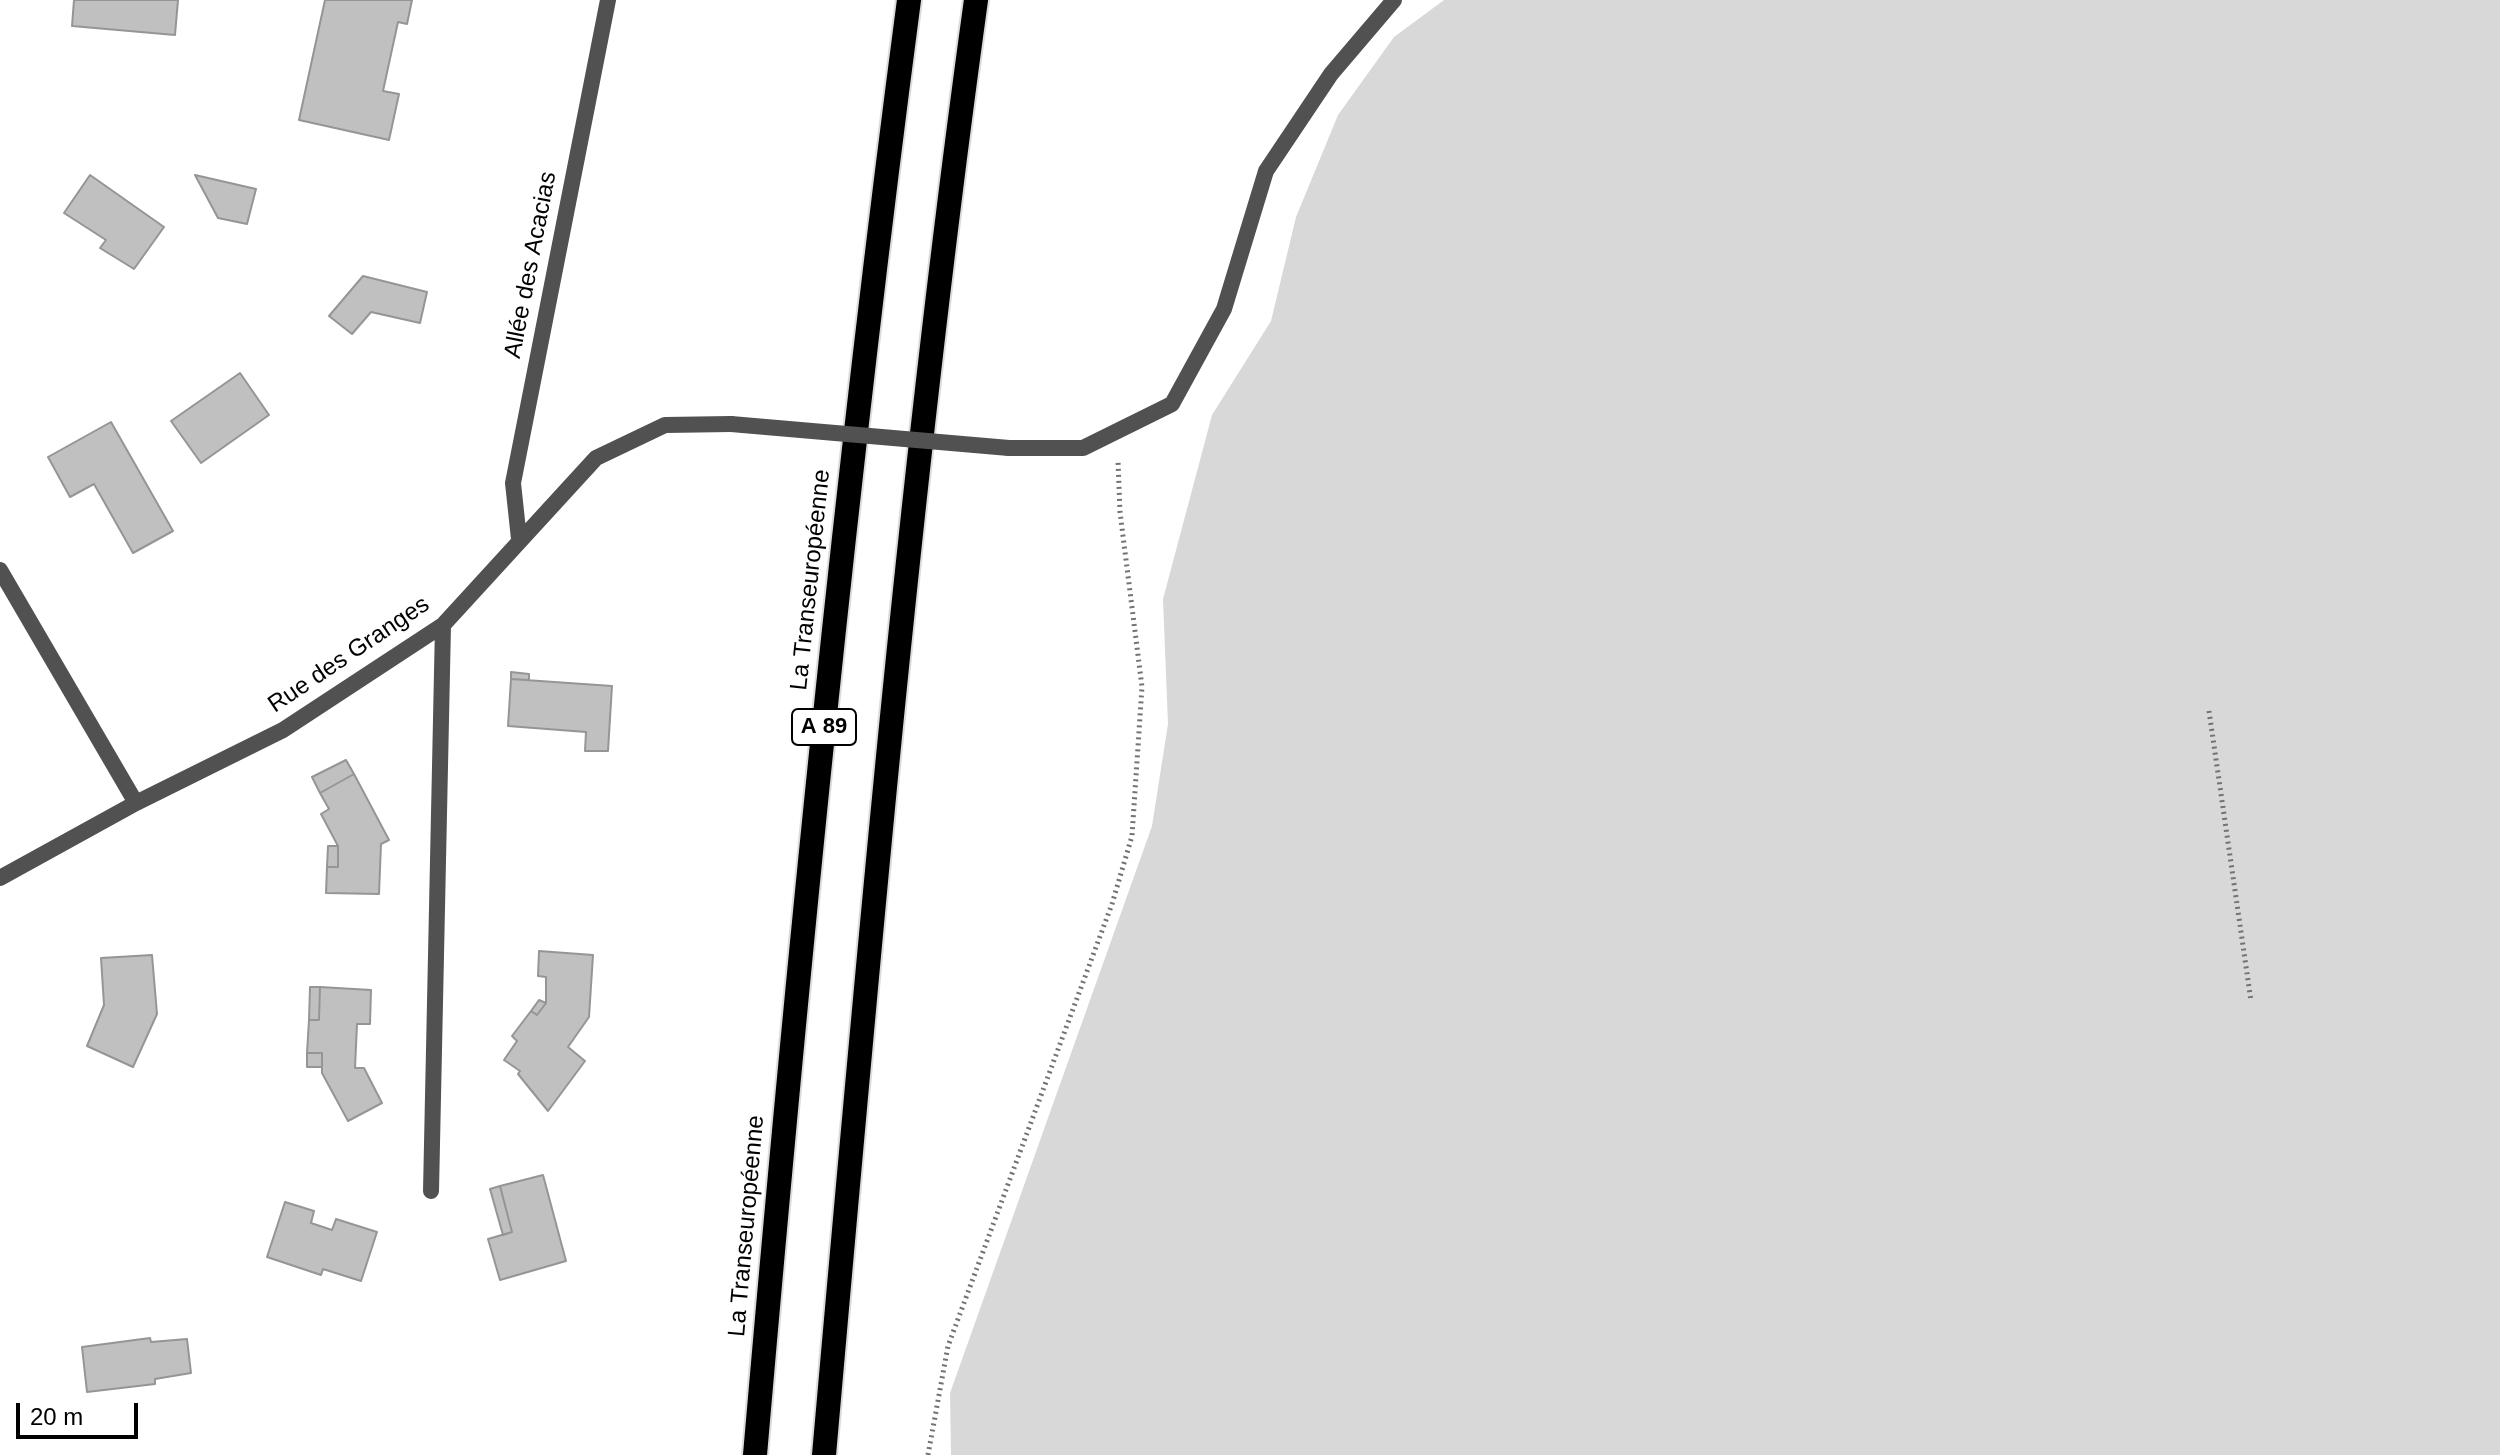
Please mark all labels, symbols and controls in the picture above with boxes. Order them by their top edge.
street label: Allée des Acacias [499,169,563,361]
street label: La Transeuropéenne [785,468,837,692]
street label: Rue des Granges [263,590,435,720]
road number: A 89 [792,709,856,745]
street label: La Transeuropéenne [723,1114,771,1338]
scale bar [20,1387,142,1437]
text: 20 m [30,1403,83,1430]

